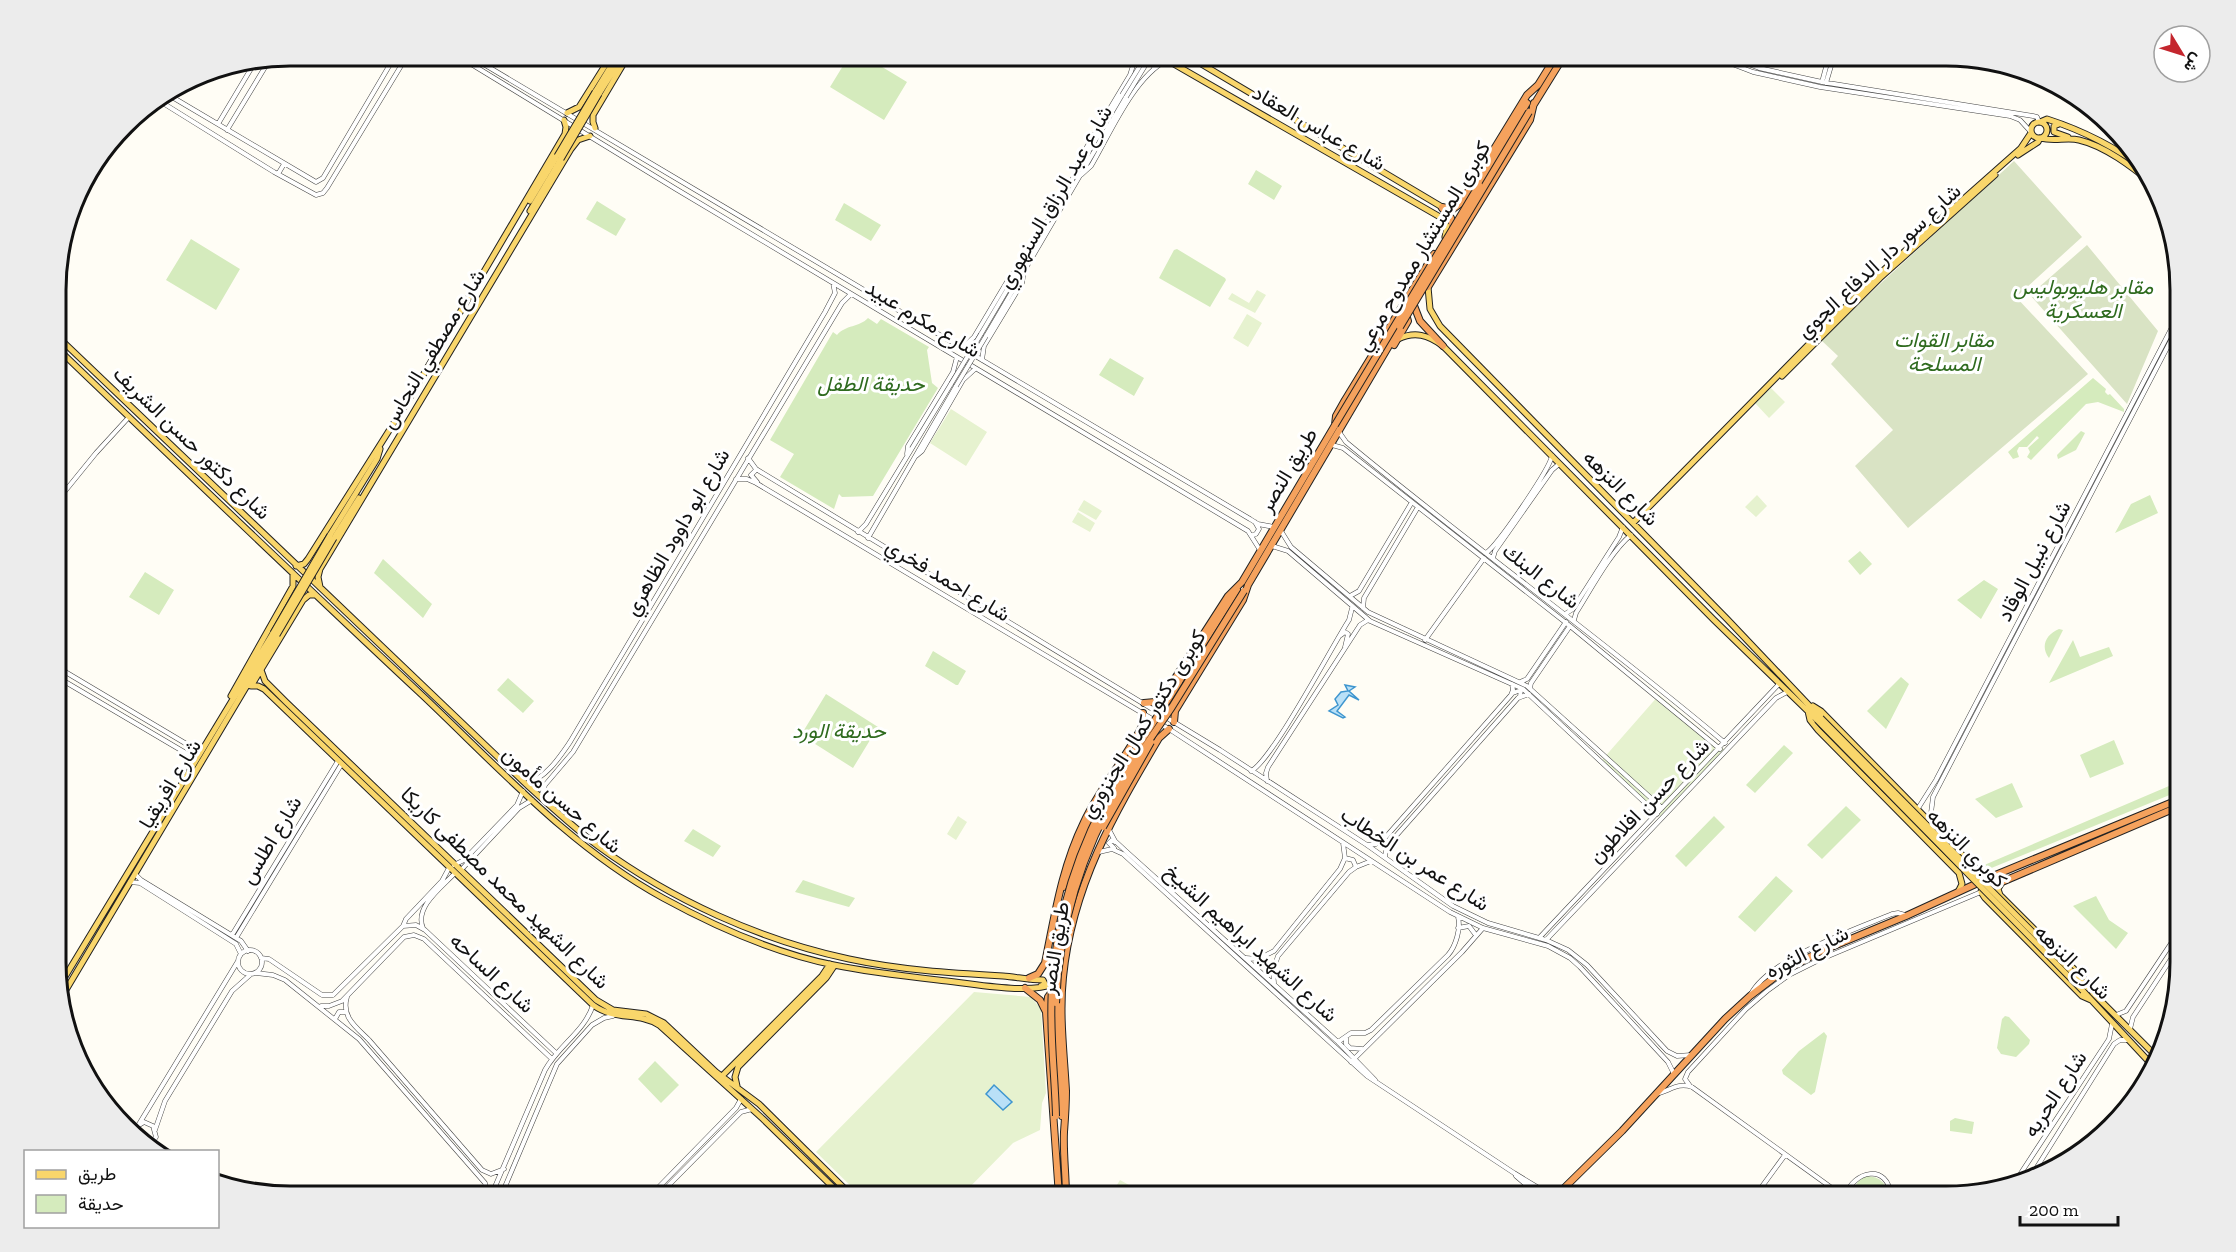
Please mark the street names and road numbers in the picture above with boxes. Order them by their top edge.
street label: شارع عباس العقاد [1247,79,1390,177]
street label: شارع عبد الرزاق السنهوري [992,101,1122,295]
street label: كوبرى المستشار ممدوح مرعي [1350,136,1500,358]
street label: شارع سور دار الدفاع الجوي [1791,178,1969,347]
street label: شارع مصطفي النحاس [375,264,494,436]
street label: شارع مكرم عبيد [860,274,985,364]
street label: شارع دكتور حسن الشريف [107,361,276,526]
street label: طريق النصر [1252,423,1323,518]
street label: شارع ابو داوود الظاهري [619,444,739,622]
street label: شارع النزهه [1577,445,1664,532]
street label: شارع نبيل الوقاد [1991,496,2078,626]
street label: شارع احمد فخري [879,533,1015,631]
street label: شارع البنك [1496,538,1585,615]
street label: كوبرى دكتور كمال الجنزوري [1074,625,1215,825]
street label: شارع حسن افلاطون [1583,733,1716,869]
street label: شارع افريقيا [133,735,208,834]
street label: شارع حسن مأمون [496,741,627,860]
street label: شارع الشهيد محمد مصطفى كاريكا [394,781,615,995]
street label: شارع اطلس [235,791,308,889]
street label: شارع عمر بن الخطاب [1335,801,1494,918]
street label: كوبري النزهه [1919,803,2012,896]
street label: شارع الشهيد ابراهيم الشيخ [1158,858,1343,1028]
street label: طريق النصر [1035,900,1075,997]
street label: شارع النزهه [2028,919,2117,1006]
street label: شارع الثوره [1761,920,1854,985]
street label: شارع الساحه [444,927,540,1019]
street label: شارع الحريه [2017,1046,2093,1143]

